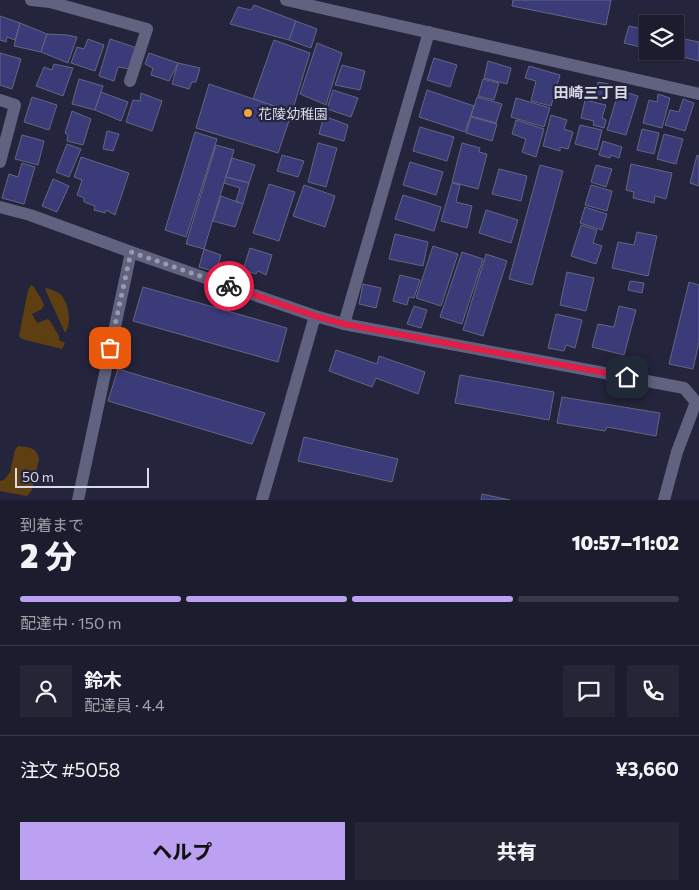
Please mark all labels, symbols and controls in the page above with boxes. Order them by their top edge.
map controls [639,15,684,60]
button: layers [639,15,684,60]
district label: 田崎三丁目 [553,83,629,101]
place label: 花陵幼稚園 [258,105,328,122]
marker: 花陵幼稚園 [242,107,254,119]
courier [204,261,254,311]
icon: bike [215,272,243,300]
pin [89,327,131,369]
icon: bag [96,334,124,362]
pin [606,356,648,398]
icon: home [613,363,641,391]
scale bar [15,465,149,488]
text: 50 m [22,468,54,485]
text: 到着まで [20,515,84,534]
text: 10:57–11:02 [572,531,679,554]
text: 2 分 [20,535,77,575]
text: 配達中 · 150 m [20,613,121,632]
button: person [20,665,72,717]
button: chat [563,665,615,717]
button: phone [627,665,679,717]
text: 鈴木 [84,668,122,691]
text: 配達員 · 4.4 [84,695,165,714]
text: ¥3,660 [615,757,679,780]
text: 注文 #5058 [20,758,120,781]
button: ヘルプ [20,822,345,880]
button: 共有 [355,822,679,880]

